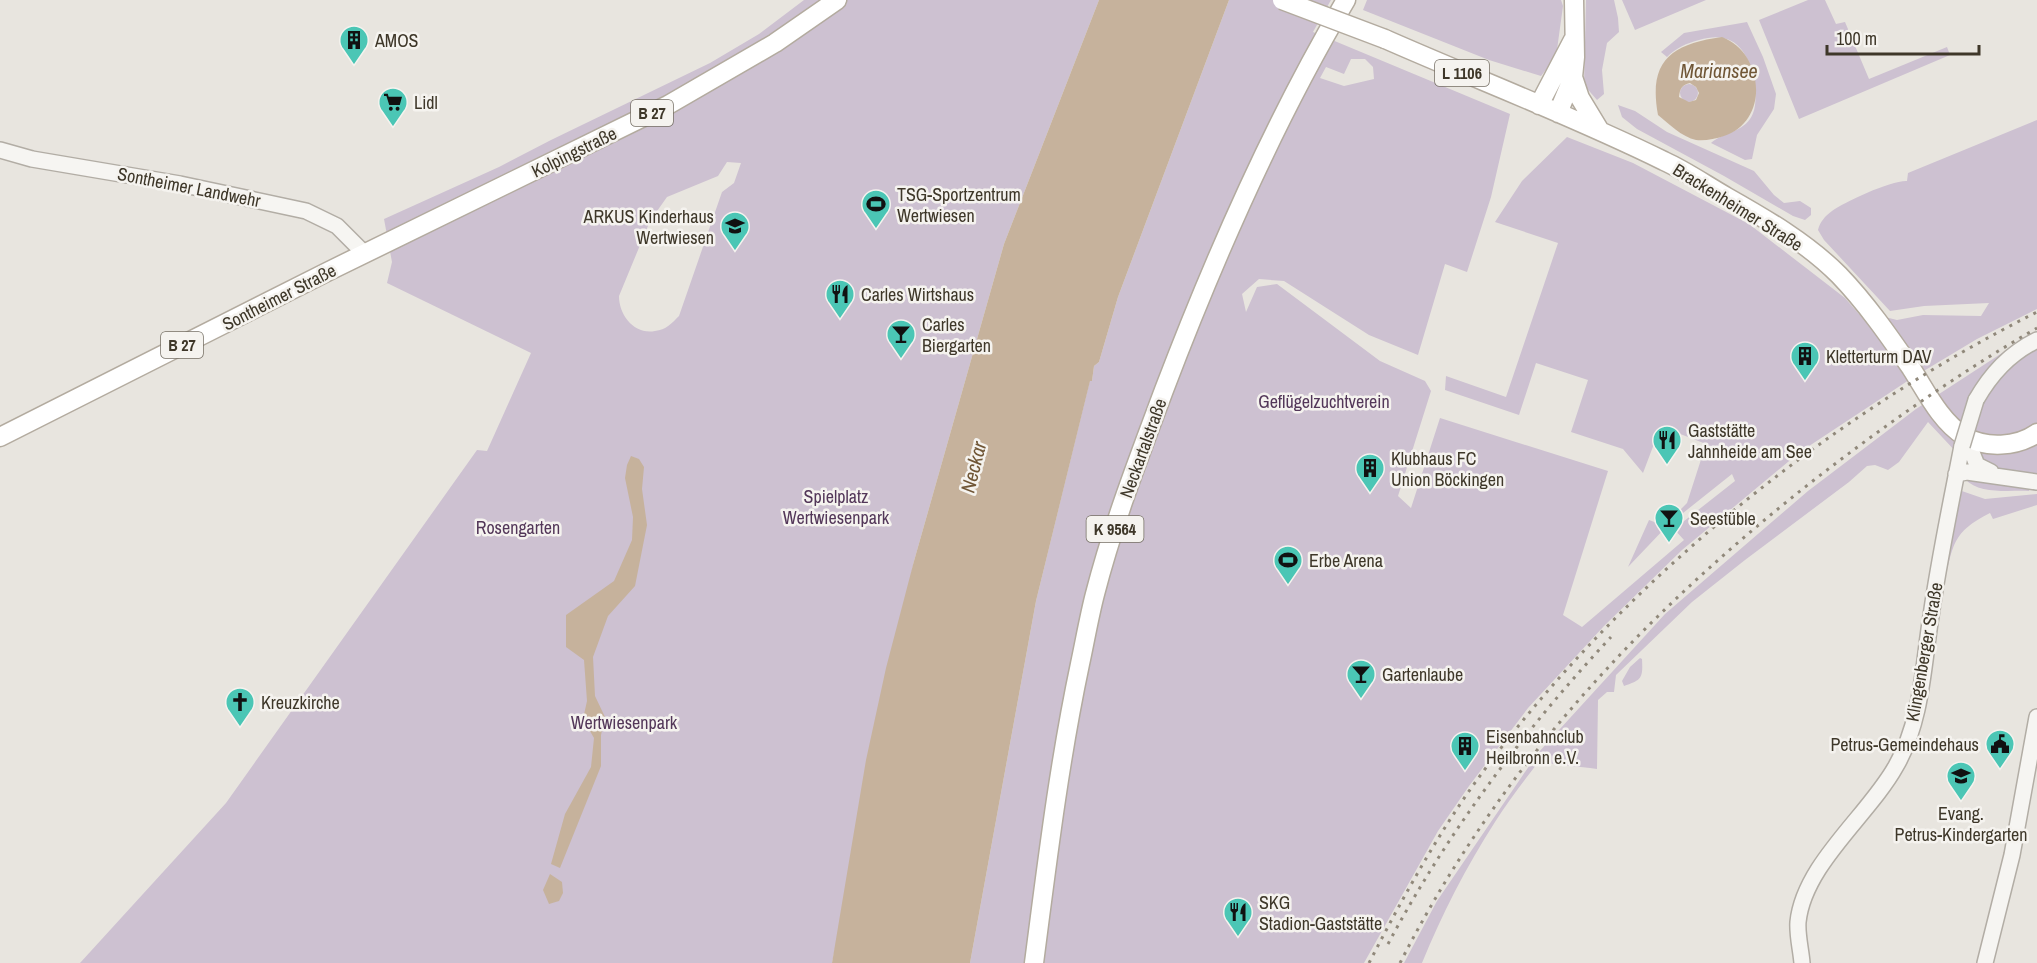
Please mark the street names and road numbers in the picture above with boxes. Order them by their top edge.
road number: L 1106 [1435,60,1489,86]
road number: B 27 [631,100,673,126]
street label: Kolpingstraße [527,121,621,183]
street label: Brackenheimer Straße [1668,157,1808,257]
street label: Sontheimer Landwehr [115,161,263,213]
street label: Sontheimer Straße [218,258,340,336]
road number: B 27 [161,332,203,358]
street label: Neckartalstraße [1113,395,1173,501]
road number: K 9564 [1086,516,1144,542]
street label: Klingenberger Straße [1899,580,1949,724]

